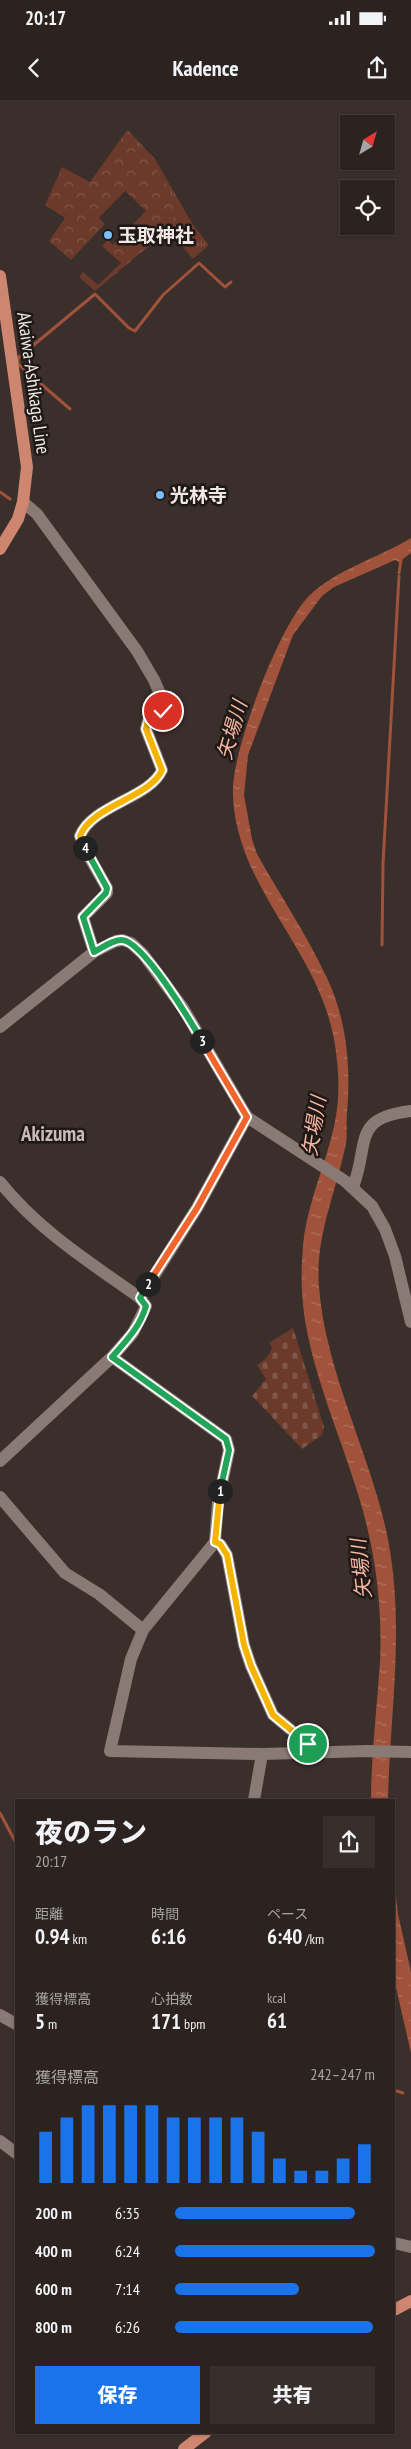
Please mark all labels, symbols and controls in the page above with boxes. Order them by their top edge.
text: 20:17 [25,6,66,30]
icon: back [20,54,48,82]
text: Kadence [172,54,239,82]
icon: share [363,54,391,82]
north arrow [340,115,395,170]
map controls [340,115,395,235]
button: locate [340,180,395,235]
place label: 玉取神社 [118,223,194,247]
marker: 玉取神社 [102,229,114,241]
street label: Akaiwa-Ashikaga Line [12,310,56,456]
place label: 光林寺 [170,483,227,507]
marker: 光林寺 [154,489,166,501]
pin [142,690,184,732]
water label: 矢場川 [211,696,253,762]
icon: check [149,697,177,725]
pin: 4 [72,836,98,860]
text: 4 [82,839,89,857]
pin: 3 [190,1028,214,1054]
text: 3 [199,1032,206,1050]
water label: 矢場川 [296,1092,332,1158]
district label: Akizuma [20,1120,85,1147]
pin: 2 [136,1272,160,1296]
text: 2 [145,1275,152,1293]
pin: 1 [208,1478,232,1504]
text: 1 [217,1482,224,1500]
water label: 矢場川 [345,1536,377,1600]
pin [287,1723,329,1765]
icon: arrive [294,1730,322,1758]
text: 夜のラン [35,1813,147,1850]
button: share [323,1816,375,1868]
text: 20:17 [35,1851,67,1871]
text: 距離 [35,1905,63,1923]
text: 時間 [151,1905,179,1923]
text: ペース [267,1905,308,1923]
text: 0.94 [35,1923,70,1950]
text: 6:16 [151,1923,186,1950]
text: 6:40 [267,1923,302,1950]
text: km [70,1930,87,1948]
text: /km [302,1930,324,1948]
text: kcal [267,1989,286,2007]
text: 獲得標高 [35,1990,91,2008]
text: 心拍数 [151,1990,193,2008]
text: 61 [267,2007,287,2034]
text: 5 [35,2008,45,2035]
text: 171 [151,2008,181,2035]
text: m [45,2015,57,2033]
text: bpm [181,2015,205,2033]
text: 242–247 m [310,2064,375,2084]
text: 獲得標高 [35,2067,99,2087]
text: 200 m [35,2203,72,2223]
text: 6:35 [115,2203,140,2223]
text: 400 m [35,2241,72,2261]
text: 6:24 [115,2241,140,2261]
text: 600 m [35,2279,72,2299]
text: 7:14 [115,2279,140,2299]
text: 800 m [35,2317,72,2337]
text: 6:26 [115,2317,140,2337]
button: 保存 [35,2366,200,2424]
button: 共有 [210,2366,375,2424]

